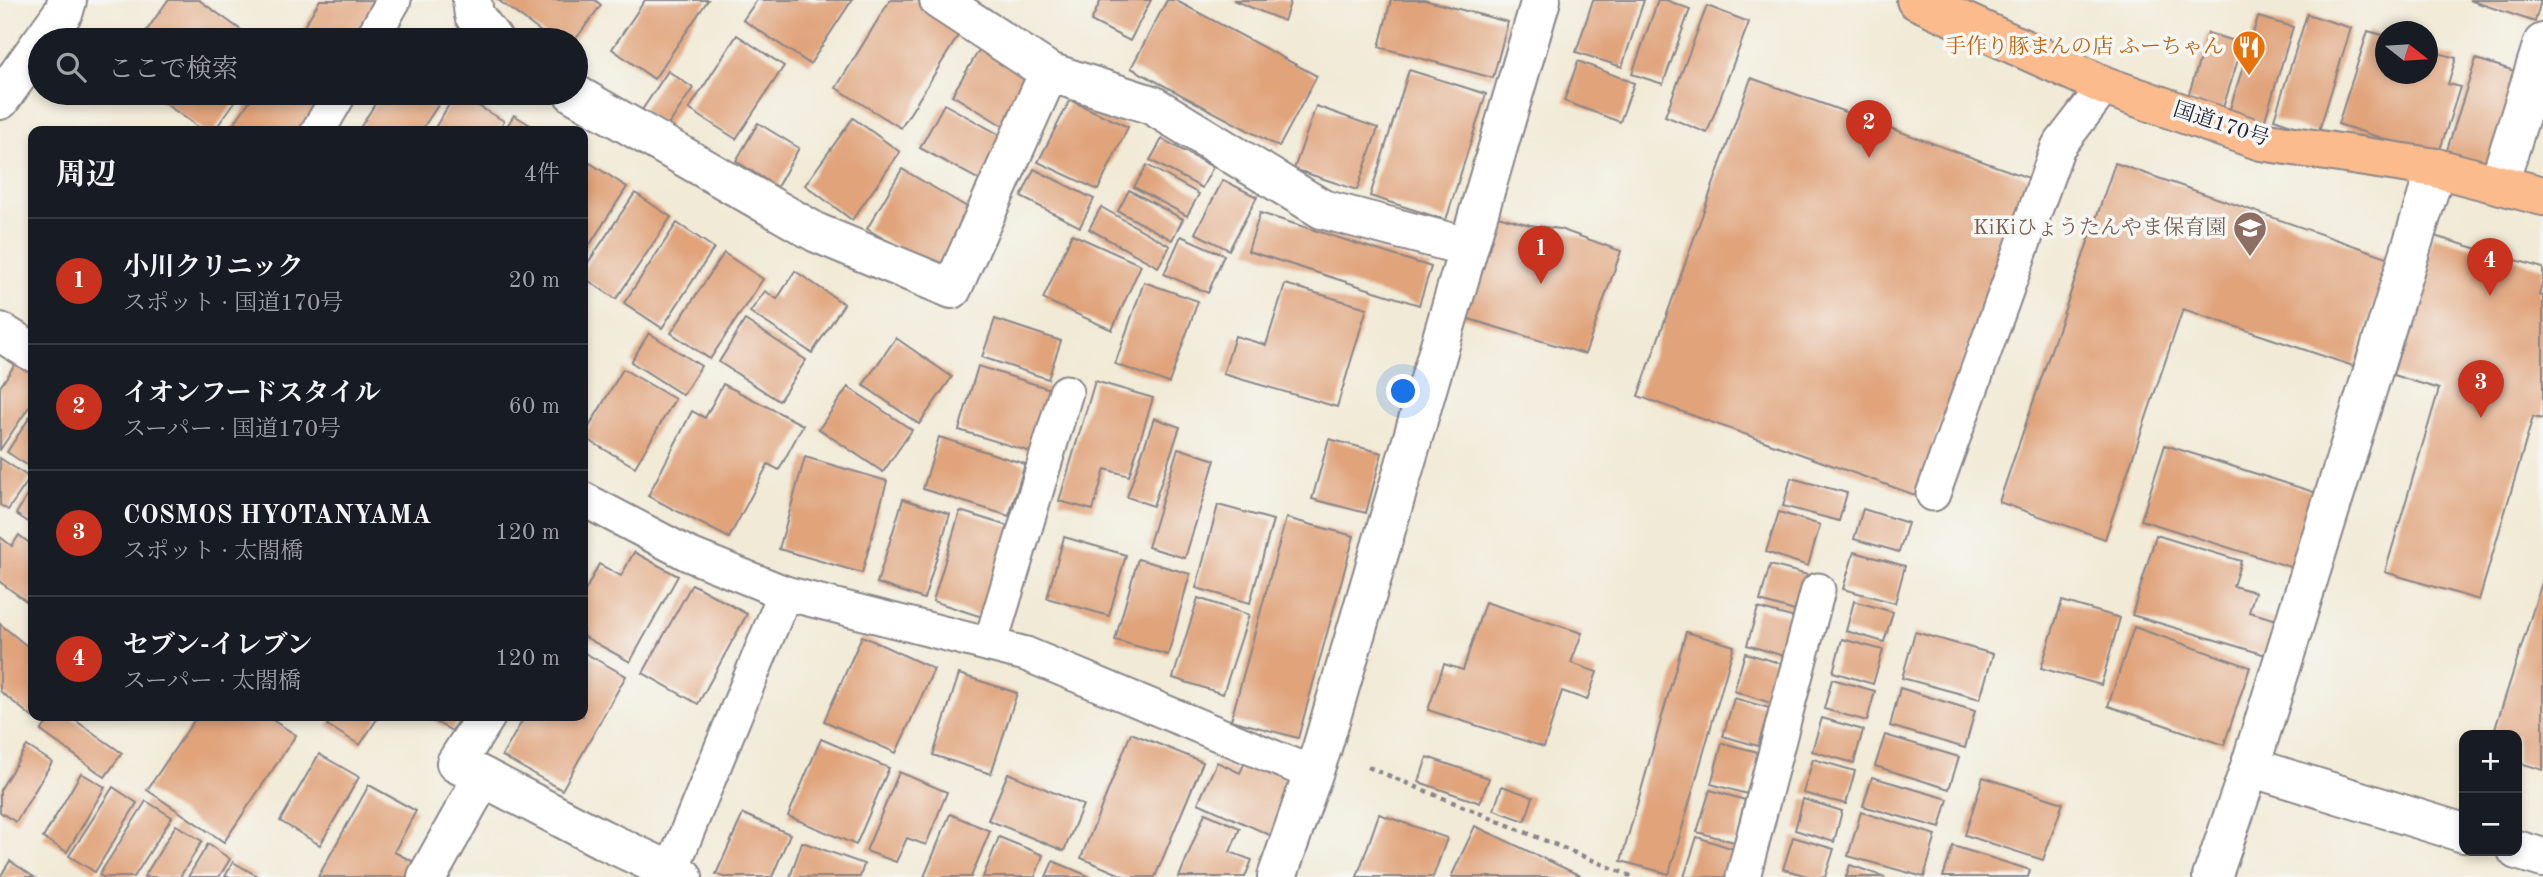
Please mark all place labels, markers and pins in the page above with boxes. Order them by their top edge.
restaurant icon: 手作り豚まんの店 ふーちゃん [2230,28,2268,77]
place label: 手作り豚まんの店 ふーちゃん [1945,35,2224,58]
pin: 2 [1846,100,1892,158]
school or university icon: KiKiひょうたんやま保育園 [2231,209,2269,258]
place label: KiKiひょうたんやま保育園 [1973,216,2226,239]
pin: 1 [1518,226,1564,284]
pin: 4 [2467,238,2513,296]
pin: 3 [2458,360,2504,418]

